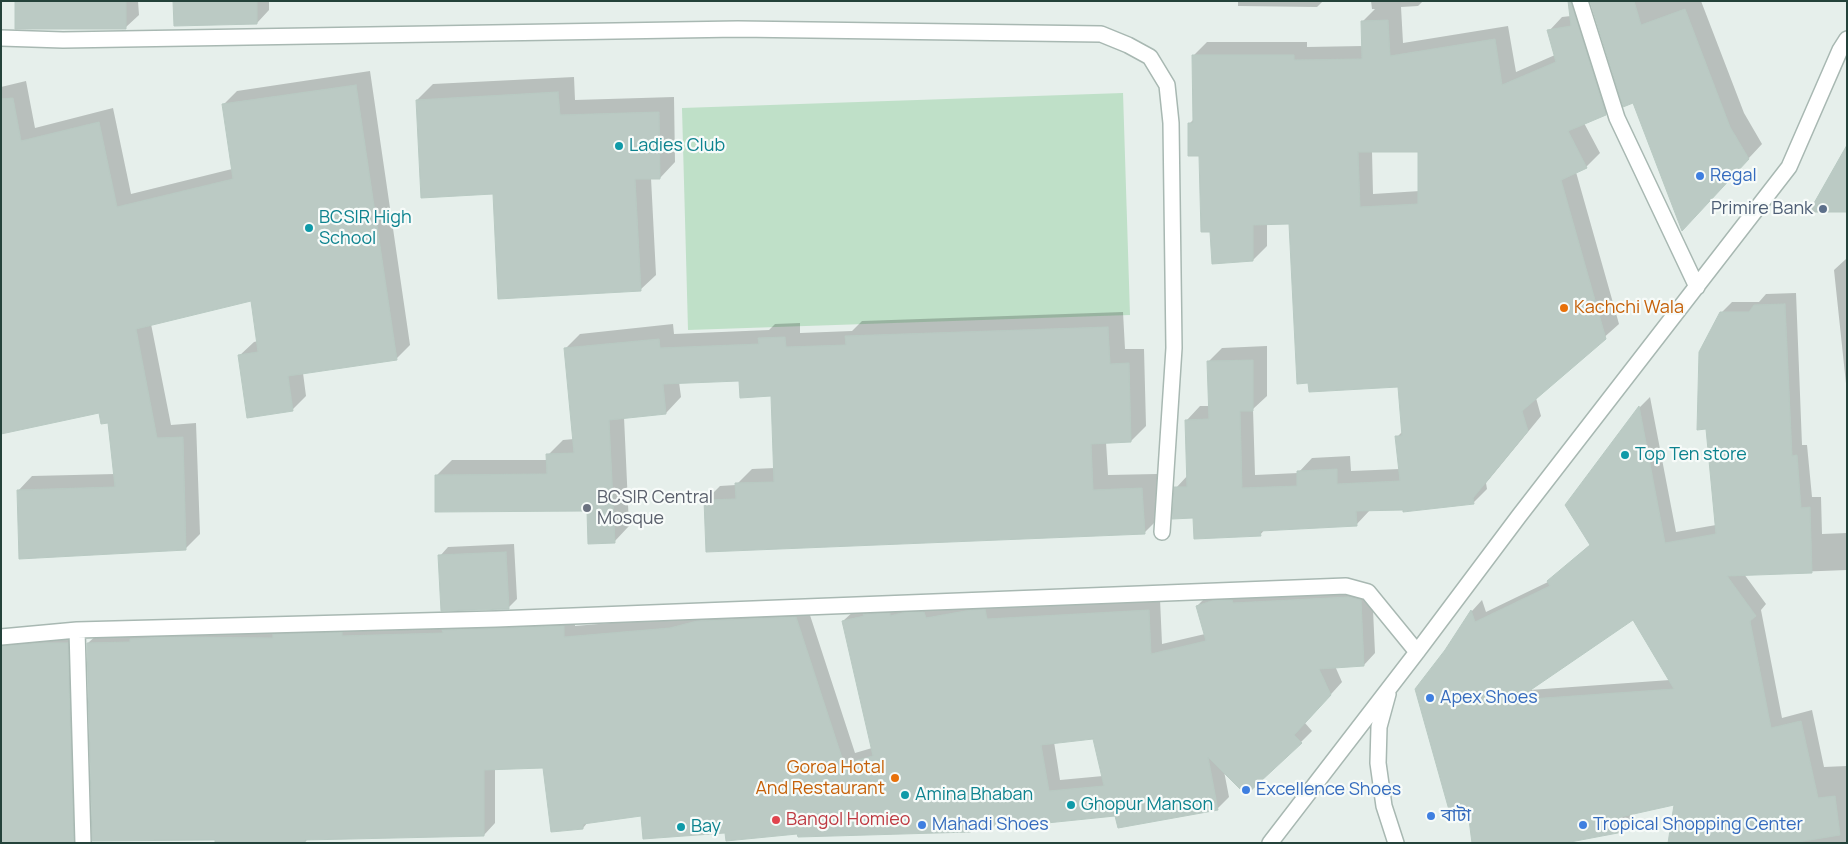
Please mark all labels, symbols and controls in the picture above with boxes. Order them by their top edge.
place label: Ladies Club [629,135,725,157]
marker: Ladies Club [613,140,625,152]
place label: Regal [1710,165,1757,187]
marker: Regal [1694,170,1706,182]
place label: Primire Bank [1711,198,1813,220]
marker: Primire Bank [1817,203,1829,215]
place label: BCSIR High School [319,207,412,250]
marker: BCSIR High School [303,222,315,234]
place label: Kachchi Wala [1574,297,1684,319]
marker: Kachchi Wala [1558,302,1570,314]
place label: Top Ten store [1635,444,1747,466]
marker: Top Ten store [1619,449,1631,461]
place label: BCSIR Central Mosque [597,487,713,530]
marker: BCSIR Central Mosque [581,502,593,514]
place label: Apex Shoes [1440,687,1538,709]
marker: Apex Shoes [1424,692,1436,704]
place label: Goroa Hotal And Restaurant [755,757,885,800]
marker: Goroa Hotal And Restaurant [889,772,901,784]
place label: Excellence Shoes [1256,779,1401,801]
place label: Amina Bhaban [915,784,1033,806]
marker: Excellence Shoes [1240,784,1252,796]
marker: Amina Bhaban [899,789,911,801]
place label: Ghopur Manson [1081,794,1213,816]
marker: Ghopur Manson [1065,799,1077,811]
place label: বাটা [1441,805,1471,827]
place label: Bangol Homieo [786,809,910,831]
marker: বাটা [1425,810,1437,822]
marker: Bangol Homieo [770,814,782,826]
place label: Mahadi Shoes [932,814,1049,836]
place label: Tropical Shopping Center [1593,814,1803,836]
place label: Bay [691,816,721,838]
marker: Mahadi Shoes [916,819,928,831]
marker: Tropical Shopping Center [1577,819,1589,831]
marker: Bay [675,821,687,833]

